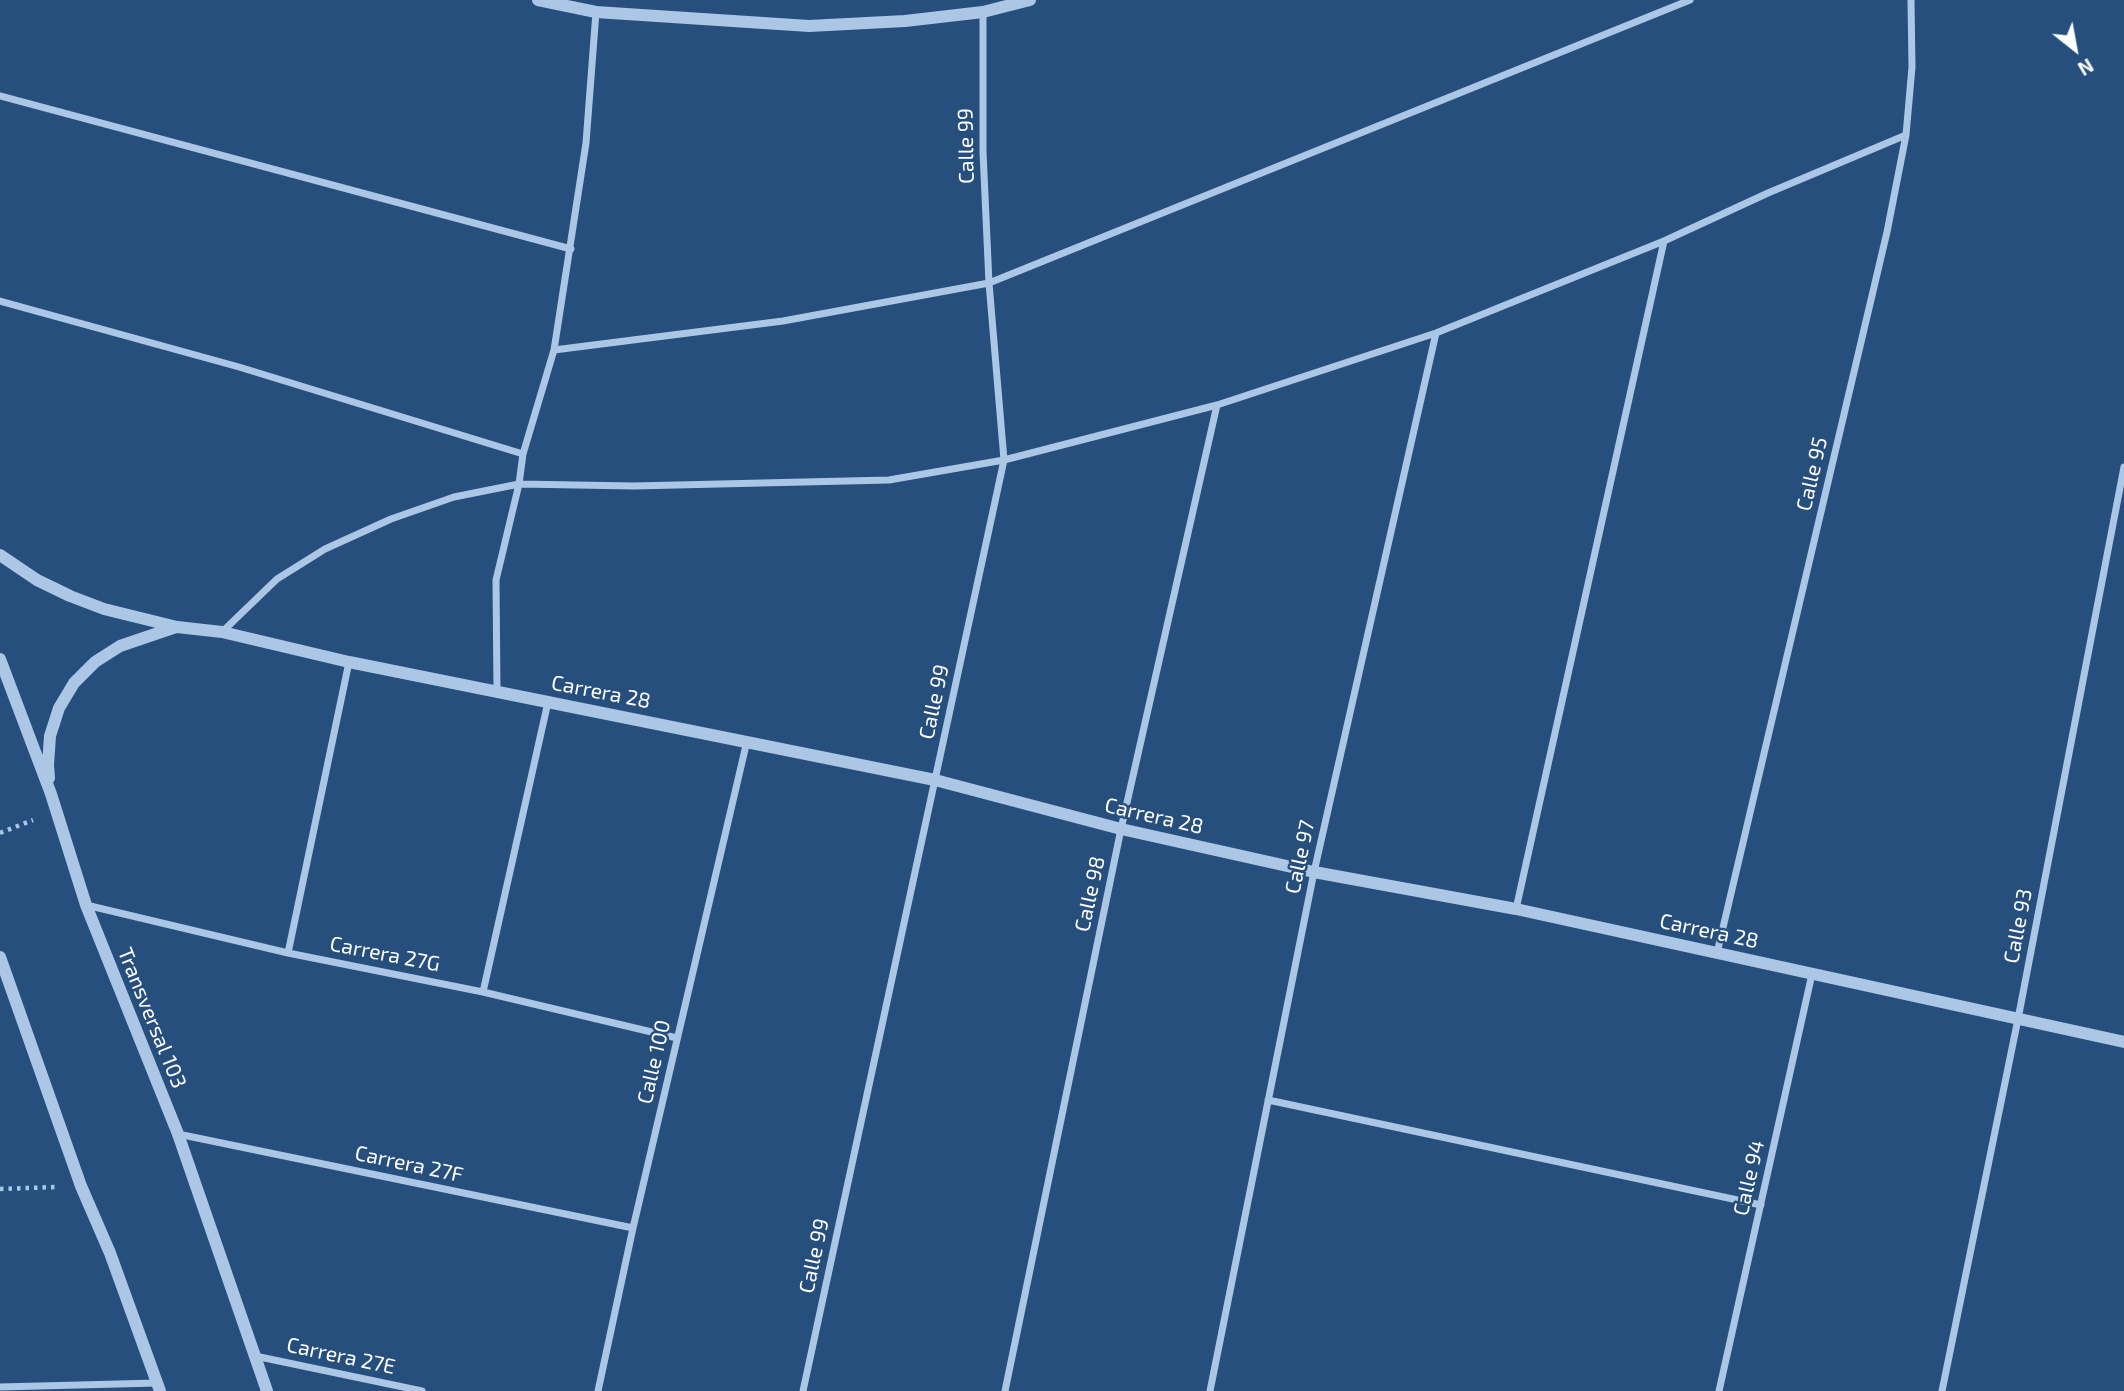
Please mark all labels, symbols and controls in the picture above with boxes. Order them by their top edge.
north arrow [2040,14,2110,84]
text: N [2074,54,2098,81]
street label: Calle 99 [953,108,979,184]
street label: Calle 95 [1791,435,1833,513]
street label: Calle 99 [914,662,954,742]
street label: Carrera 28 [549,670,653,714]
street label: Carrera 28 [1102,792,1206,840]
street label: Calle 97 [1280,818,1320,896]
street label: Calle 98 [1070,854,1110,934]
street label: Calle 93 [1998,886,2038,966]
street label: Carrera 28 [1657,908,1761,954]
street label: Carrera 27G [328,931,442,977]
street label: Transversal 103 [112,944,192,1092]
street label: Calle 100 [632,1017,676,1107]
street label: Calle 94 [1728,1138,1770,1218]
street label: Carrera 27F [353,1140,465,1188]
street label: Calle 99 [794,1216,834,1296]
street label: Carrera 27E [284,1332,398,1380]

